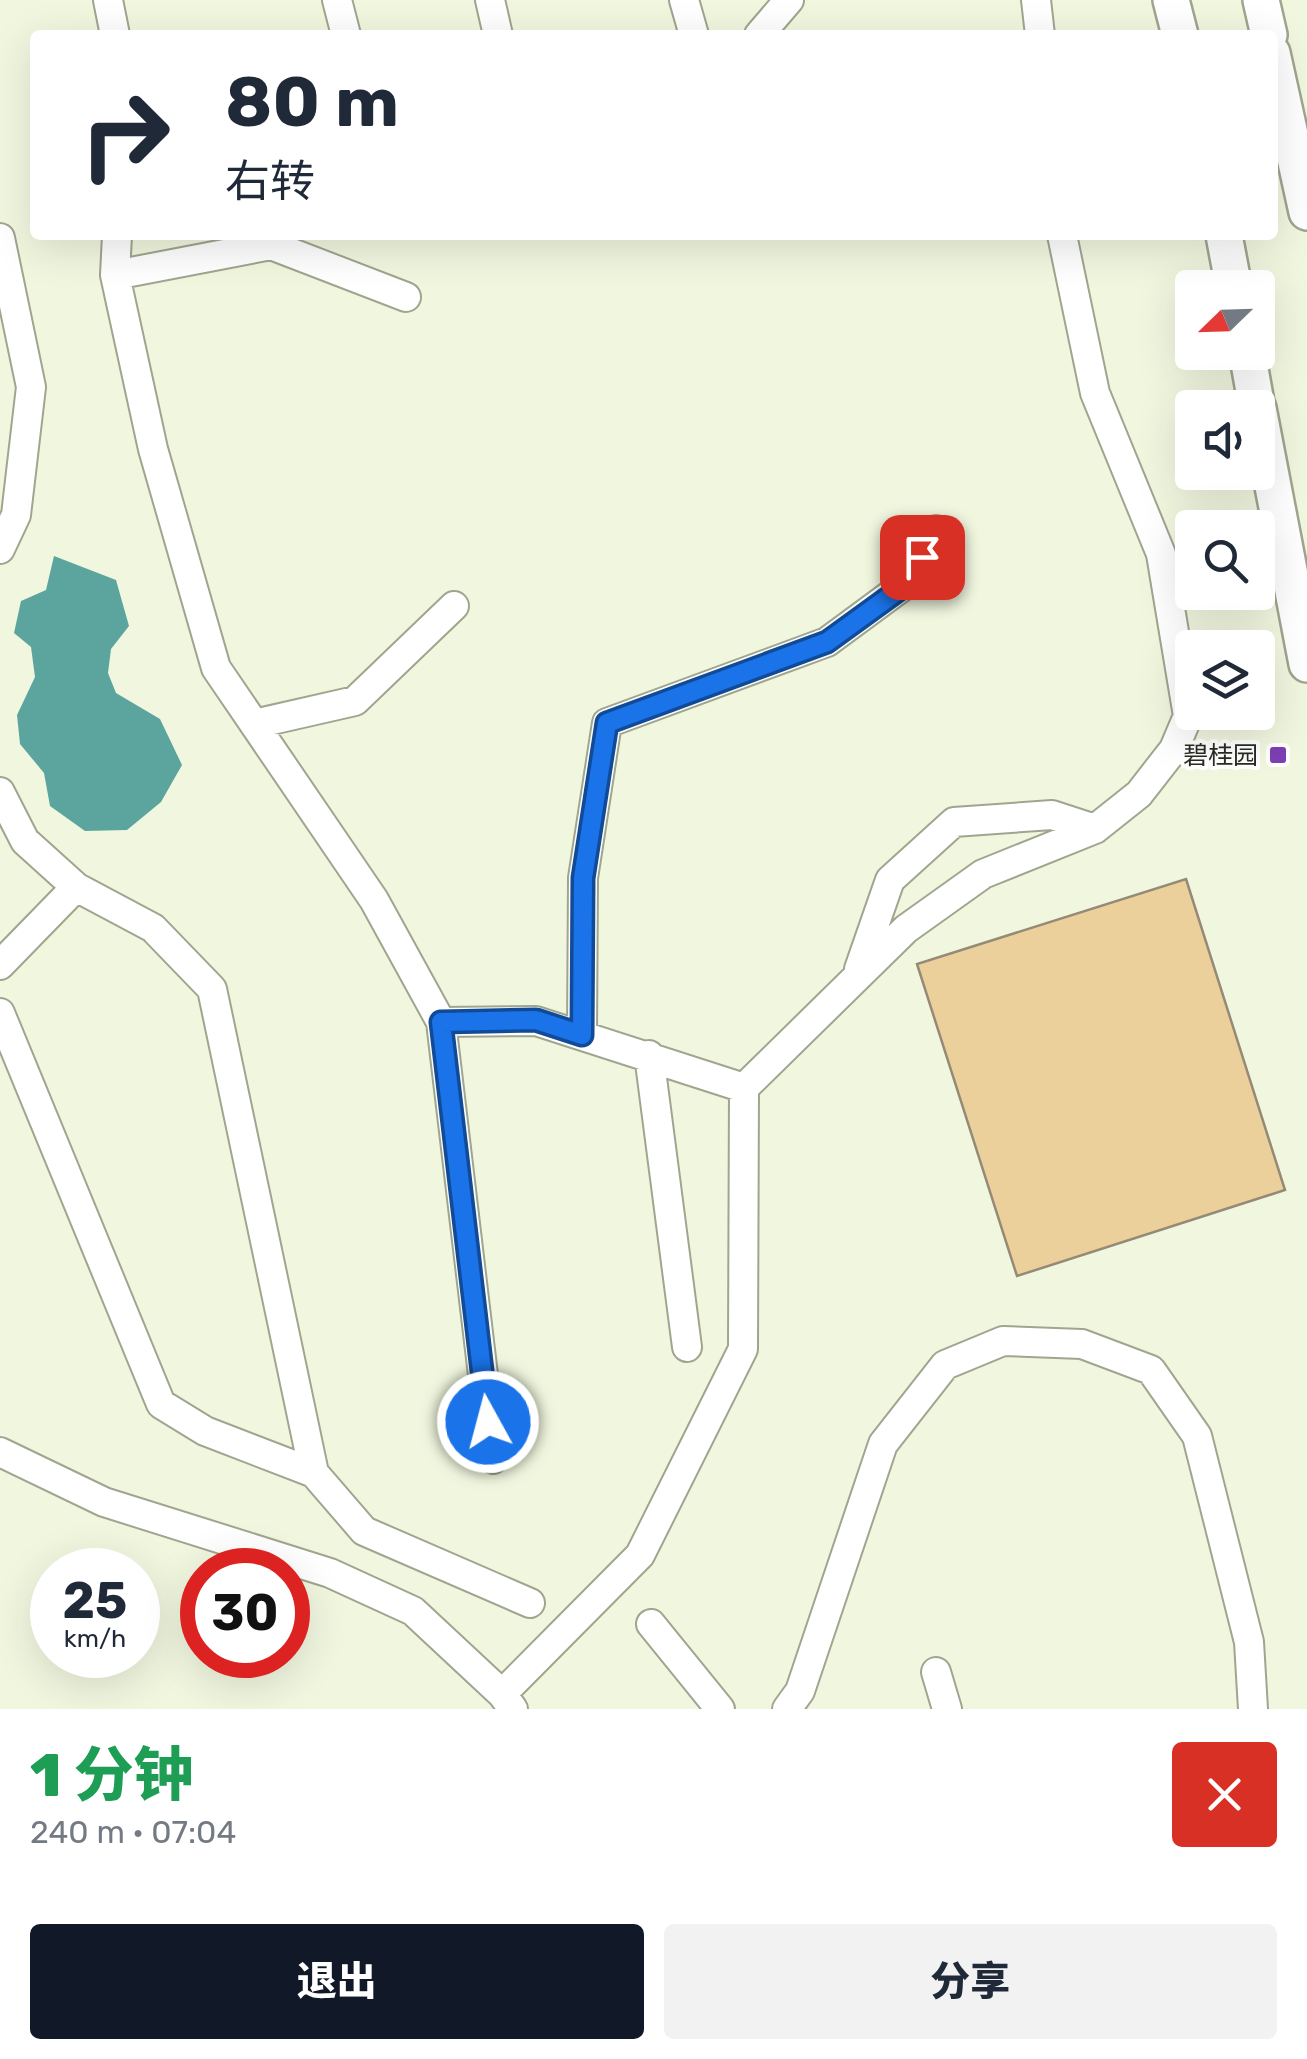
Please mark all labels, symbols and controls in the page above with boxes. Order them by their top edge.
text: 80 m [225,61,399,144]
icon: right [60,70,190,200]
text: 右转 [225,155,315,208]
north arrow [1175,270,1275,370]
map controls [1175,270,1275,730]
button: sound [1175,390,1275,490]
button: search [1175,510,1275,610]
pin [880,515,965,600]
icon: arrive [895,530,950,585]
button: layers [1175,630,1275,730]
place label: 碧桂园 [1183,741,1258,770]
marker: 碧桂园 [1267,744,1289,766]
position arrow [436,1370,540,1474]
speed limit sign: 30 [180,1548,310,1678]
text: 25 [63,1571,127,1631]
text: km/h [64,1624,126,1653]
text: 1 分钟 [30,1740,194,1811]
button: close [1172,1742,1277,1847]
text: 240 m · 07:04 [30,1813,236,1851]
button: 退出 [30,1924,644,2039]
button: 分享 [664,1924,1277,2039]

